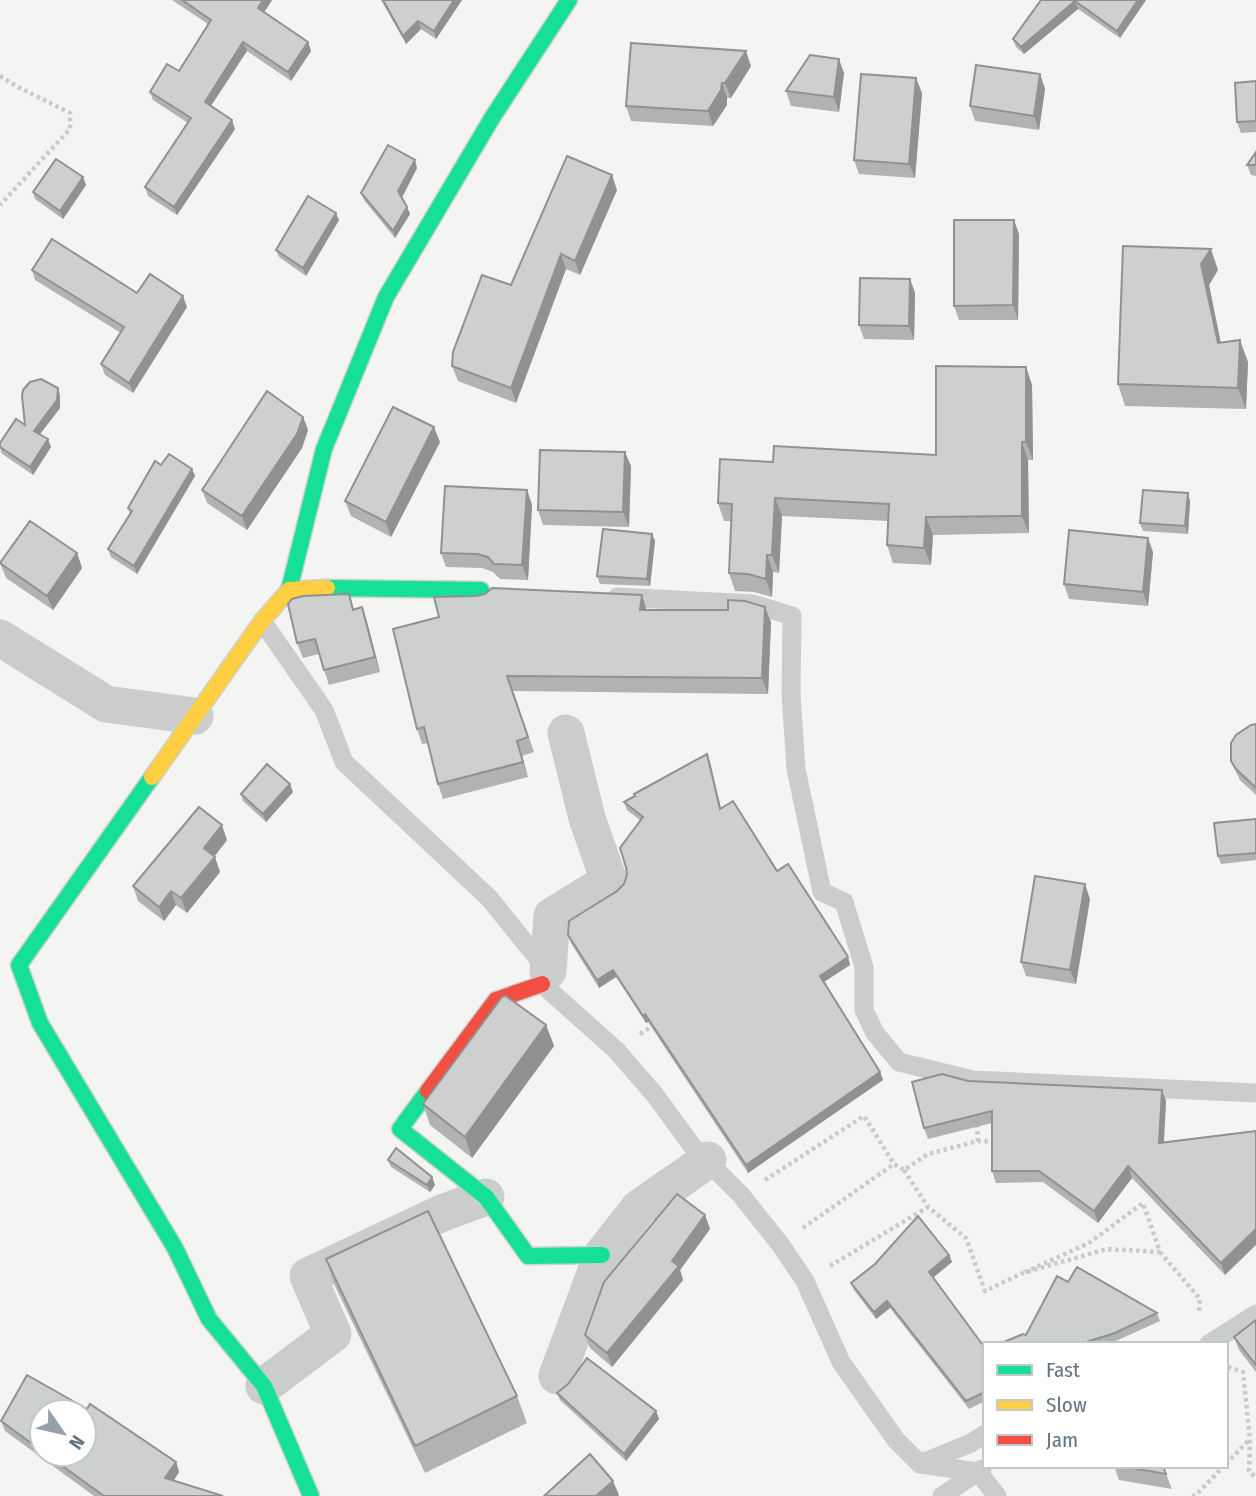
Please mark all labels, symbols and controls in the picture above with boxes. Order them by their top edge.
legend [983,1342,1228,1468]
text: Fast [1046,1357,1080,1383]
text: Slow [1046,1392,1087,1418]
north arrow [28,1398,98,1468]
text: Jam [1046,1427,1078,1453]
text: N [64,1431,89,1453]

